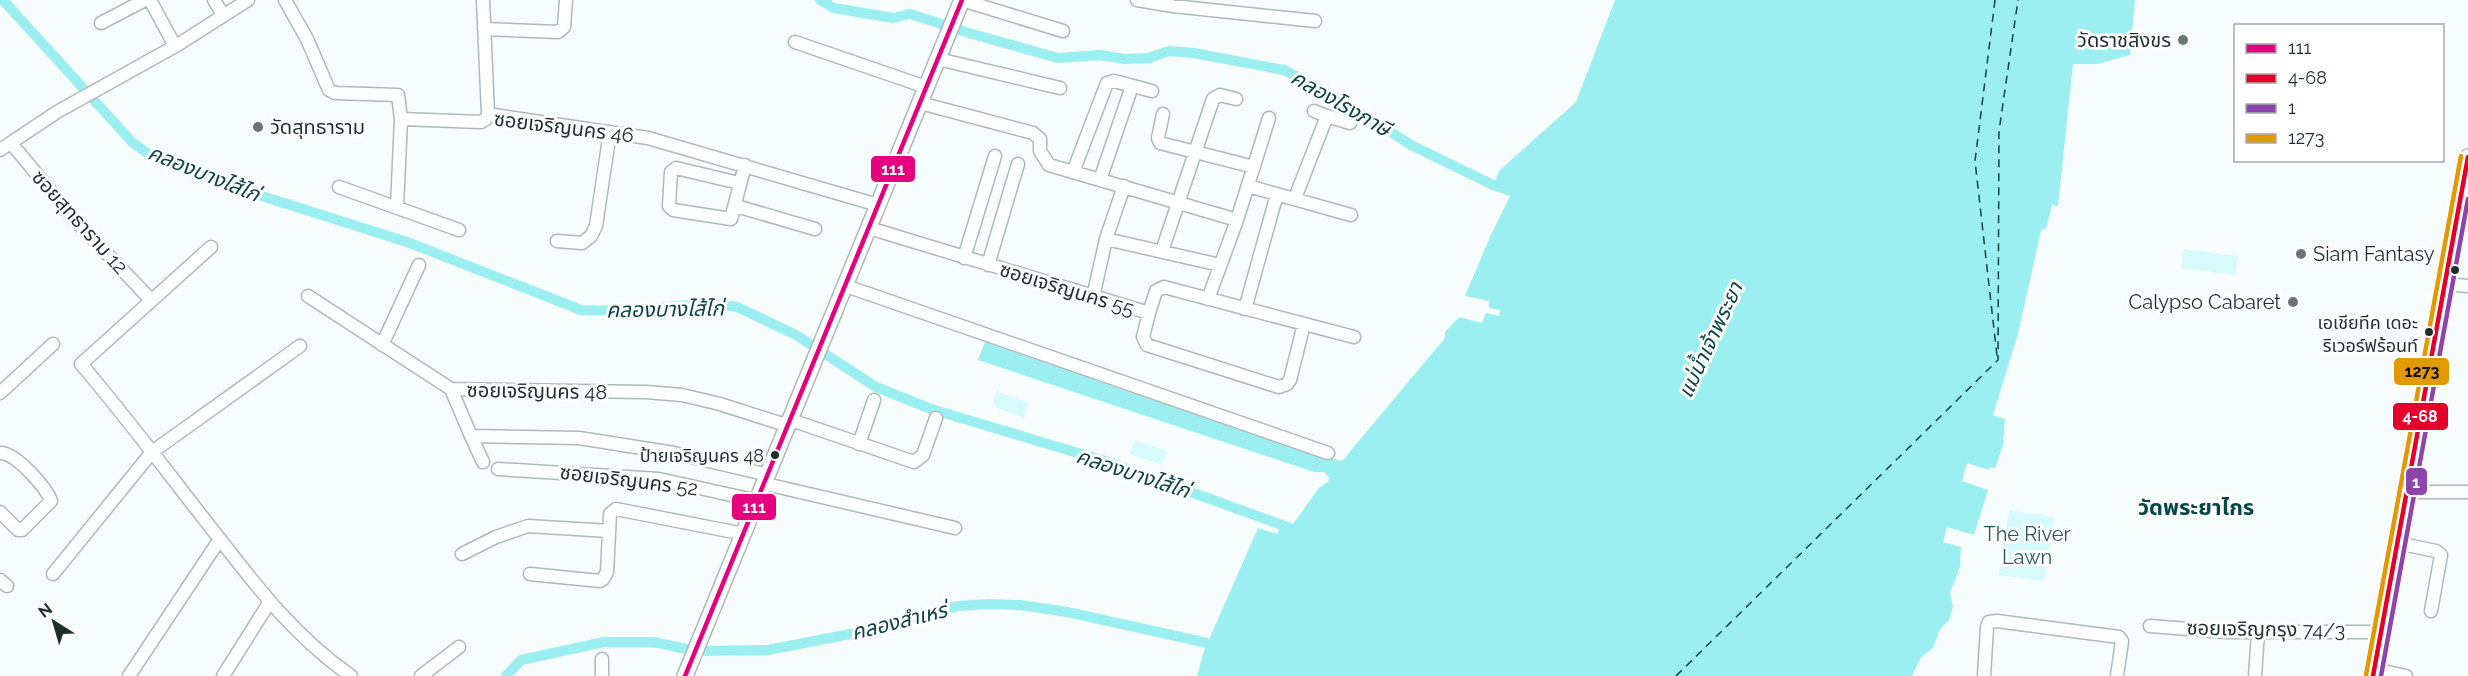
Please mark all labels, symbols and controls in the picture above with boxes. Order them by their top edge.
legend [2234,24,2444,162]
place label: วัดราชสิงขร [2077,28,2171,52]
marker: วัดราชสิงขร [2176,33,2190,47]
text: 111 [2288,37,2311,58]
water label: คลองโรงภาษี [1287,65,1397,143]
text: 4-68 [2288,67,2327,88]
text: 1 [2288,97,2296,118]
street label: ซอยเจริญนคร 46 [493,107,635,147]
place label: วัดสุทธาราม [270,115,365,139]
marker: วัดสุทธาราม [251,120,265,134]
text: 1273 [2288,127,2324,148]
water label: คลองบางไส้ไก่ [145,139,266,208]
line badge: 111 [870,155,916,183]
text: 111 [881,160,905,179]
street label: ซอยสุทธาราม 12 [27,165,133,279]
place label: Siam Fantasy [2313,242,2435,266]
marker: Siam Fantasy [2294,247,2308,261]
street label: ซอยเจริญนคร 55 [997,257,1137,321]
unlabelled marker [2449,264,2461,276]
water label: แม่น้ำเจ้าพระยา [1671,276,1748,402]
place label: Calypso Cabaret [2129,290,2281,314]
water label: คลองบางไส้ไก่ [606,295,727,323]
marker: Calypso Cabaret [2286,295,2300,309]
place label: เอเชียทีค เดอะ ริเวอร์ฟร้อนท์ [2318,312,2418,356]
marker: เอเชียทีค เดอะ ริเวอร์ฟร้อนท์ [2423,326,2435,338]
line badge: 1273 [2393,357,2450,386]
text: 1273 [2405,362,2439,381]
street label: ซอยเจริญนคร 48 [467,378,607,404]
line badge: 4-68 [2392,402,2449,431]
text: 4-68 [2402,407,2438,426]
water label: คลองบางไส้ไก่ [1073,443,1196,504]
place label: ป้ายเจริญนคร 48 [640,445,764,466]
marker: ป้ายเจริญนคร 48 [769,449,781,461]
street label: ซอยเจริญนคร 52 [559,460,699,500]
line badge: 1 [2405,467,2428,496]
text: 1 [2412,473,2420,492]
line badge: 111 [731,493,777,521]
district label: วัดพระยาไกร [2138,494,2254,520]
text: 111 [742,498,766,517]
park label: The River Lawn [1983,522,2071,569]
north arrow [24,592,84,652]
water label: คลองสำเหร่ [849,596,953,645]
text: N [35,599,56,622]
street label: ซอยเจริญกรุง 74/3 [2186,616,2346,642]

